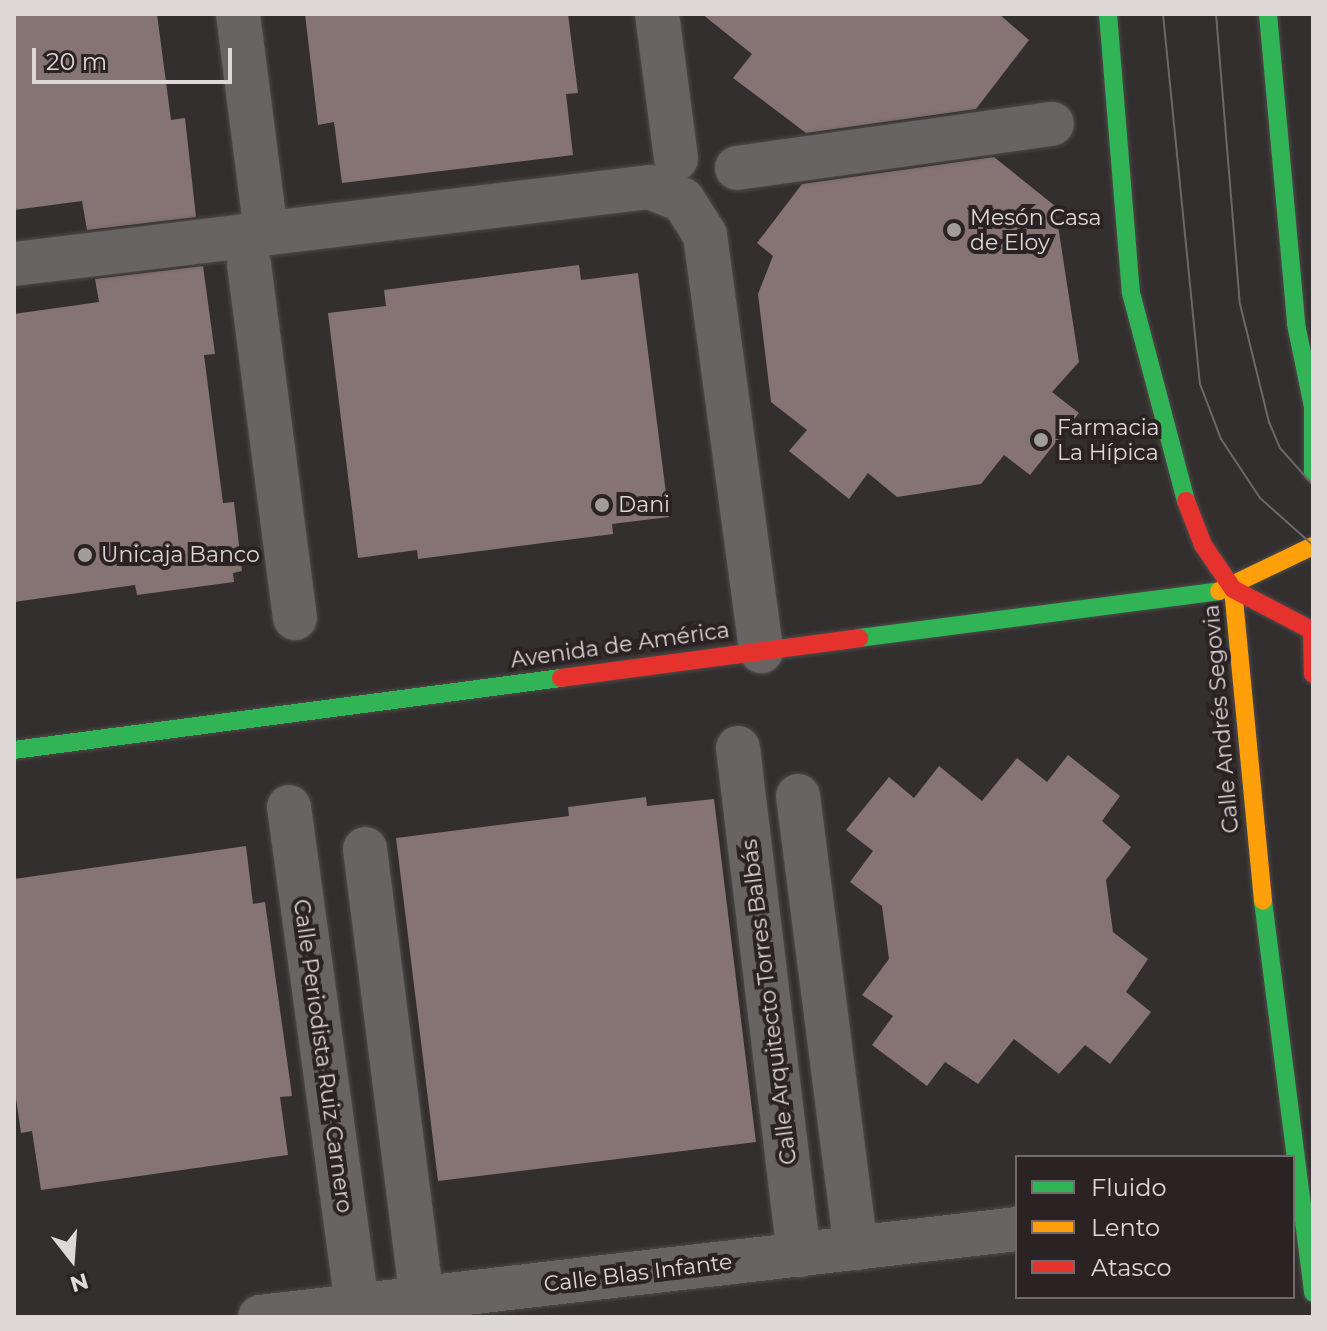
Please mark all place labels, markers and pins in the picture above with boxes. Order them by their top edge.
place label: Mesón Casa de Eloy [970,204,1102,256]
marker: Mesón Casa de Eloy [945,221,963,239]
place label: Farmacia La Hípica [1057,414,1160,466]
marker: Farmacia La Hípica [1032,431,1050,449]
place label: Dani [618,492,670,518]
marker: Dani [593,496,611,514]
place label: Unicaja Banco [101,542,260,568]
marker: Unicaja Banco [76,546,94,564]

